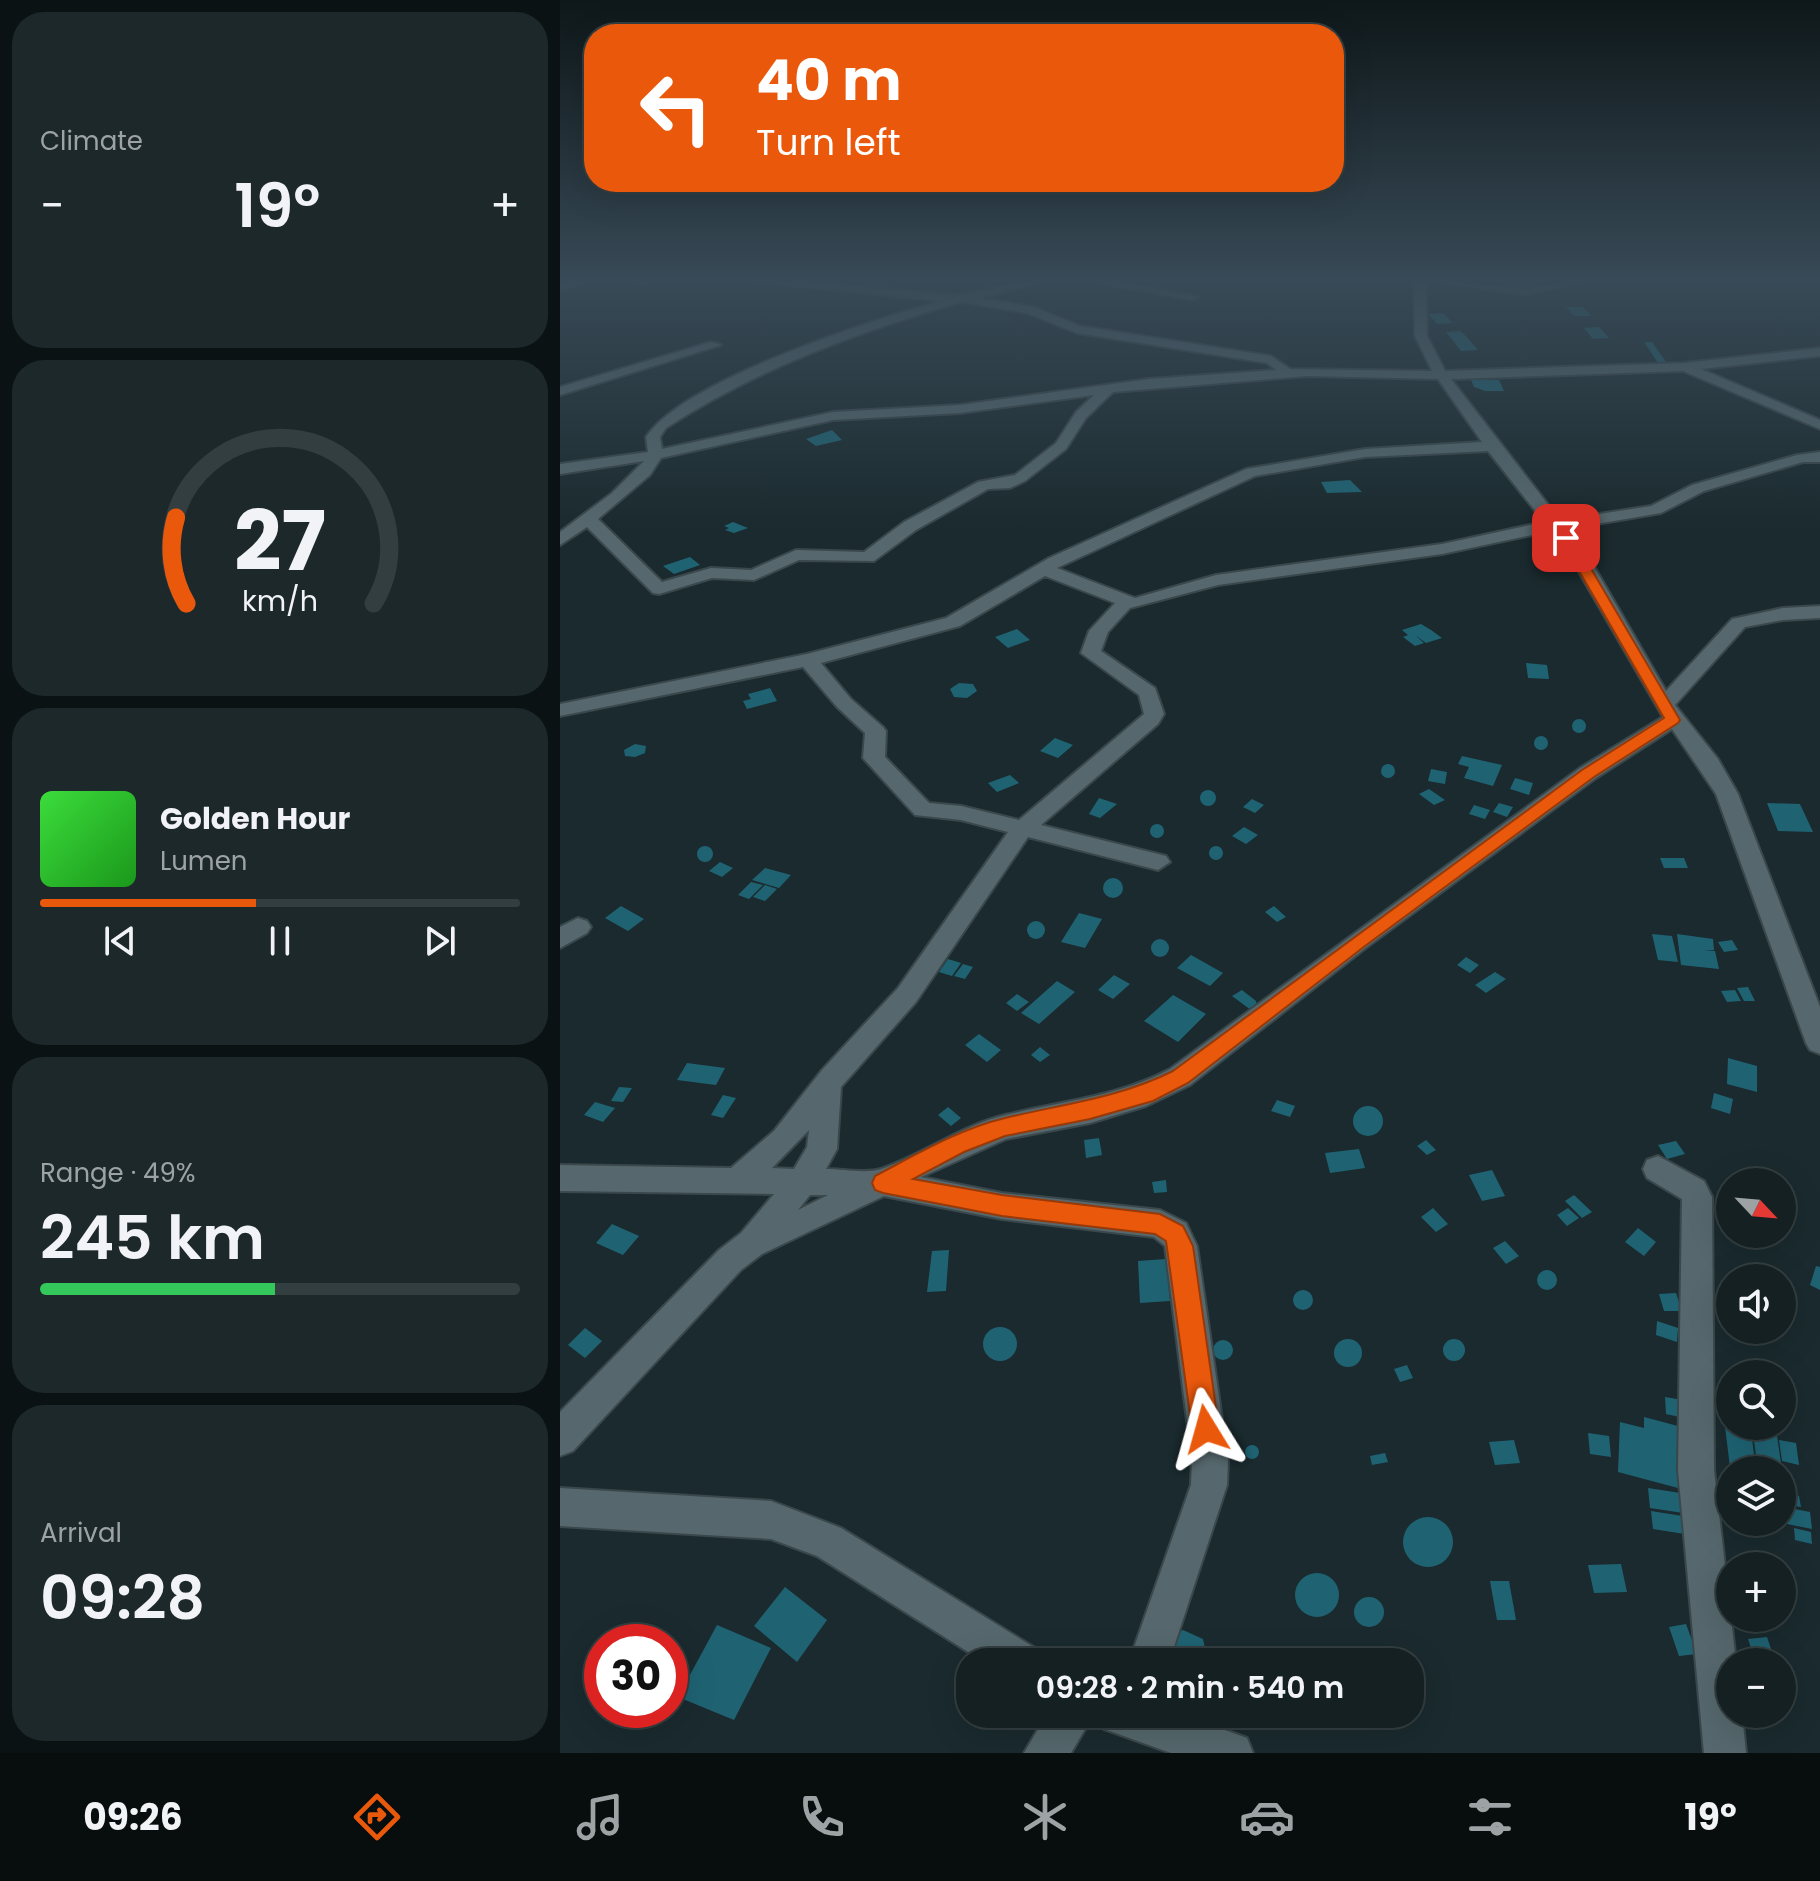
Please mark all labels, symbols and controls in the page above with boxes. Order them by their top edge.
text: 40 m [756,41,902,120]
icon: left [624,56,728,160]
text: Turn left [756,117,901,168]
text: Climate [40,123,143,159]
text: 19° [234,164,320,248]
text: − [40,175,64,236]
text: + [490,175,520,236]
text: 27 [234,483,326,599]
pin [1532,504,1600,572]
icon: arrive [1544,516,1588,560]
text: km/h [242,581,318,621]
text: Golden Hour [160,797,350,840]
text: Lumen [160,843,247,879]
icon: previous [98,919,142,963]
icon: pause [258,919,302,963]
icon: next [418,919,462,963]
text: Range · 49% [40,1155,196,1191]
north arrow [1716,1168,1796,1248]
map controls [1716,1168,1796,1728]
text: 245 km [40,1196,265,1280]
button: sound [1716,1264,1796,1344]
button: search [1716,1360,1796,1440]
position arrow [1164,1387,1248,1471]
button: layers [1716,1456,1796,1536]
text: Arrival [40,1515,122,1551]
button: + [1716,1552,1796,1632]
text: 09:28 [40,1556,205,1640]
speed limit sign: 30 [584,1624,688,1728]
button: − [1716,1648,1796,1728]
text: 09:28 · 2 min · 540 m [1036,1666,1344,1709]
icon: directions [349,1789,405,1845]
icon: music [572,1789,628,1845]
icon: phone [794,1789,850,1845]
icon: climate [1017,1789,1073,1845]
icon: car [1239,1789,1295,1845]
icon: filters [1462,1789,1518,1845]
text: 09:26 [83,1792,183,1843]
text: 19° [1684,1792,1737,1843]

